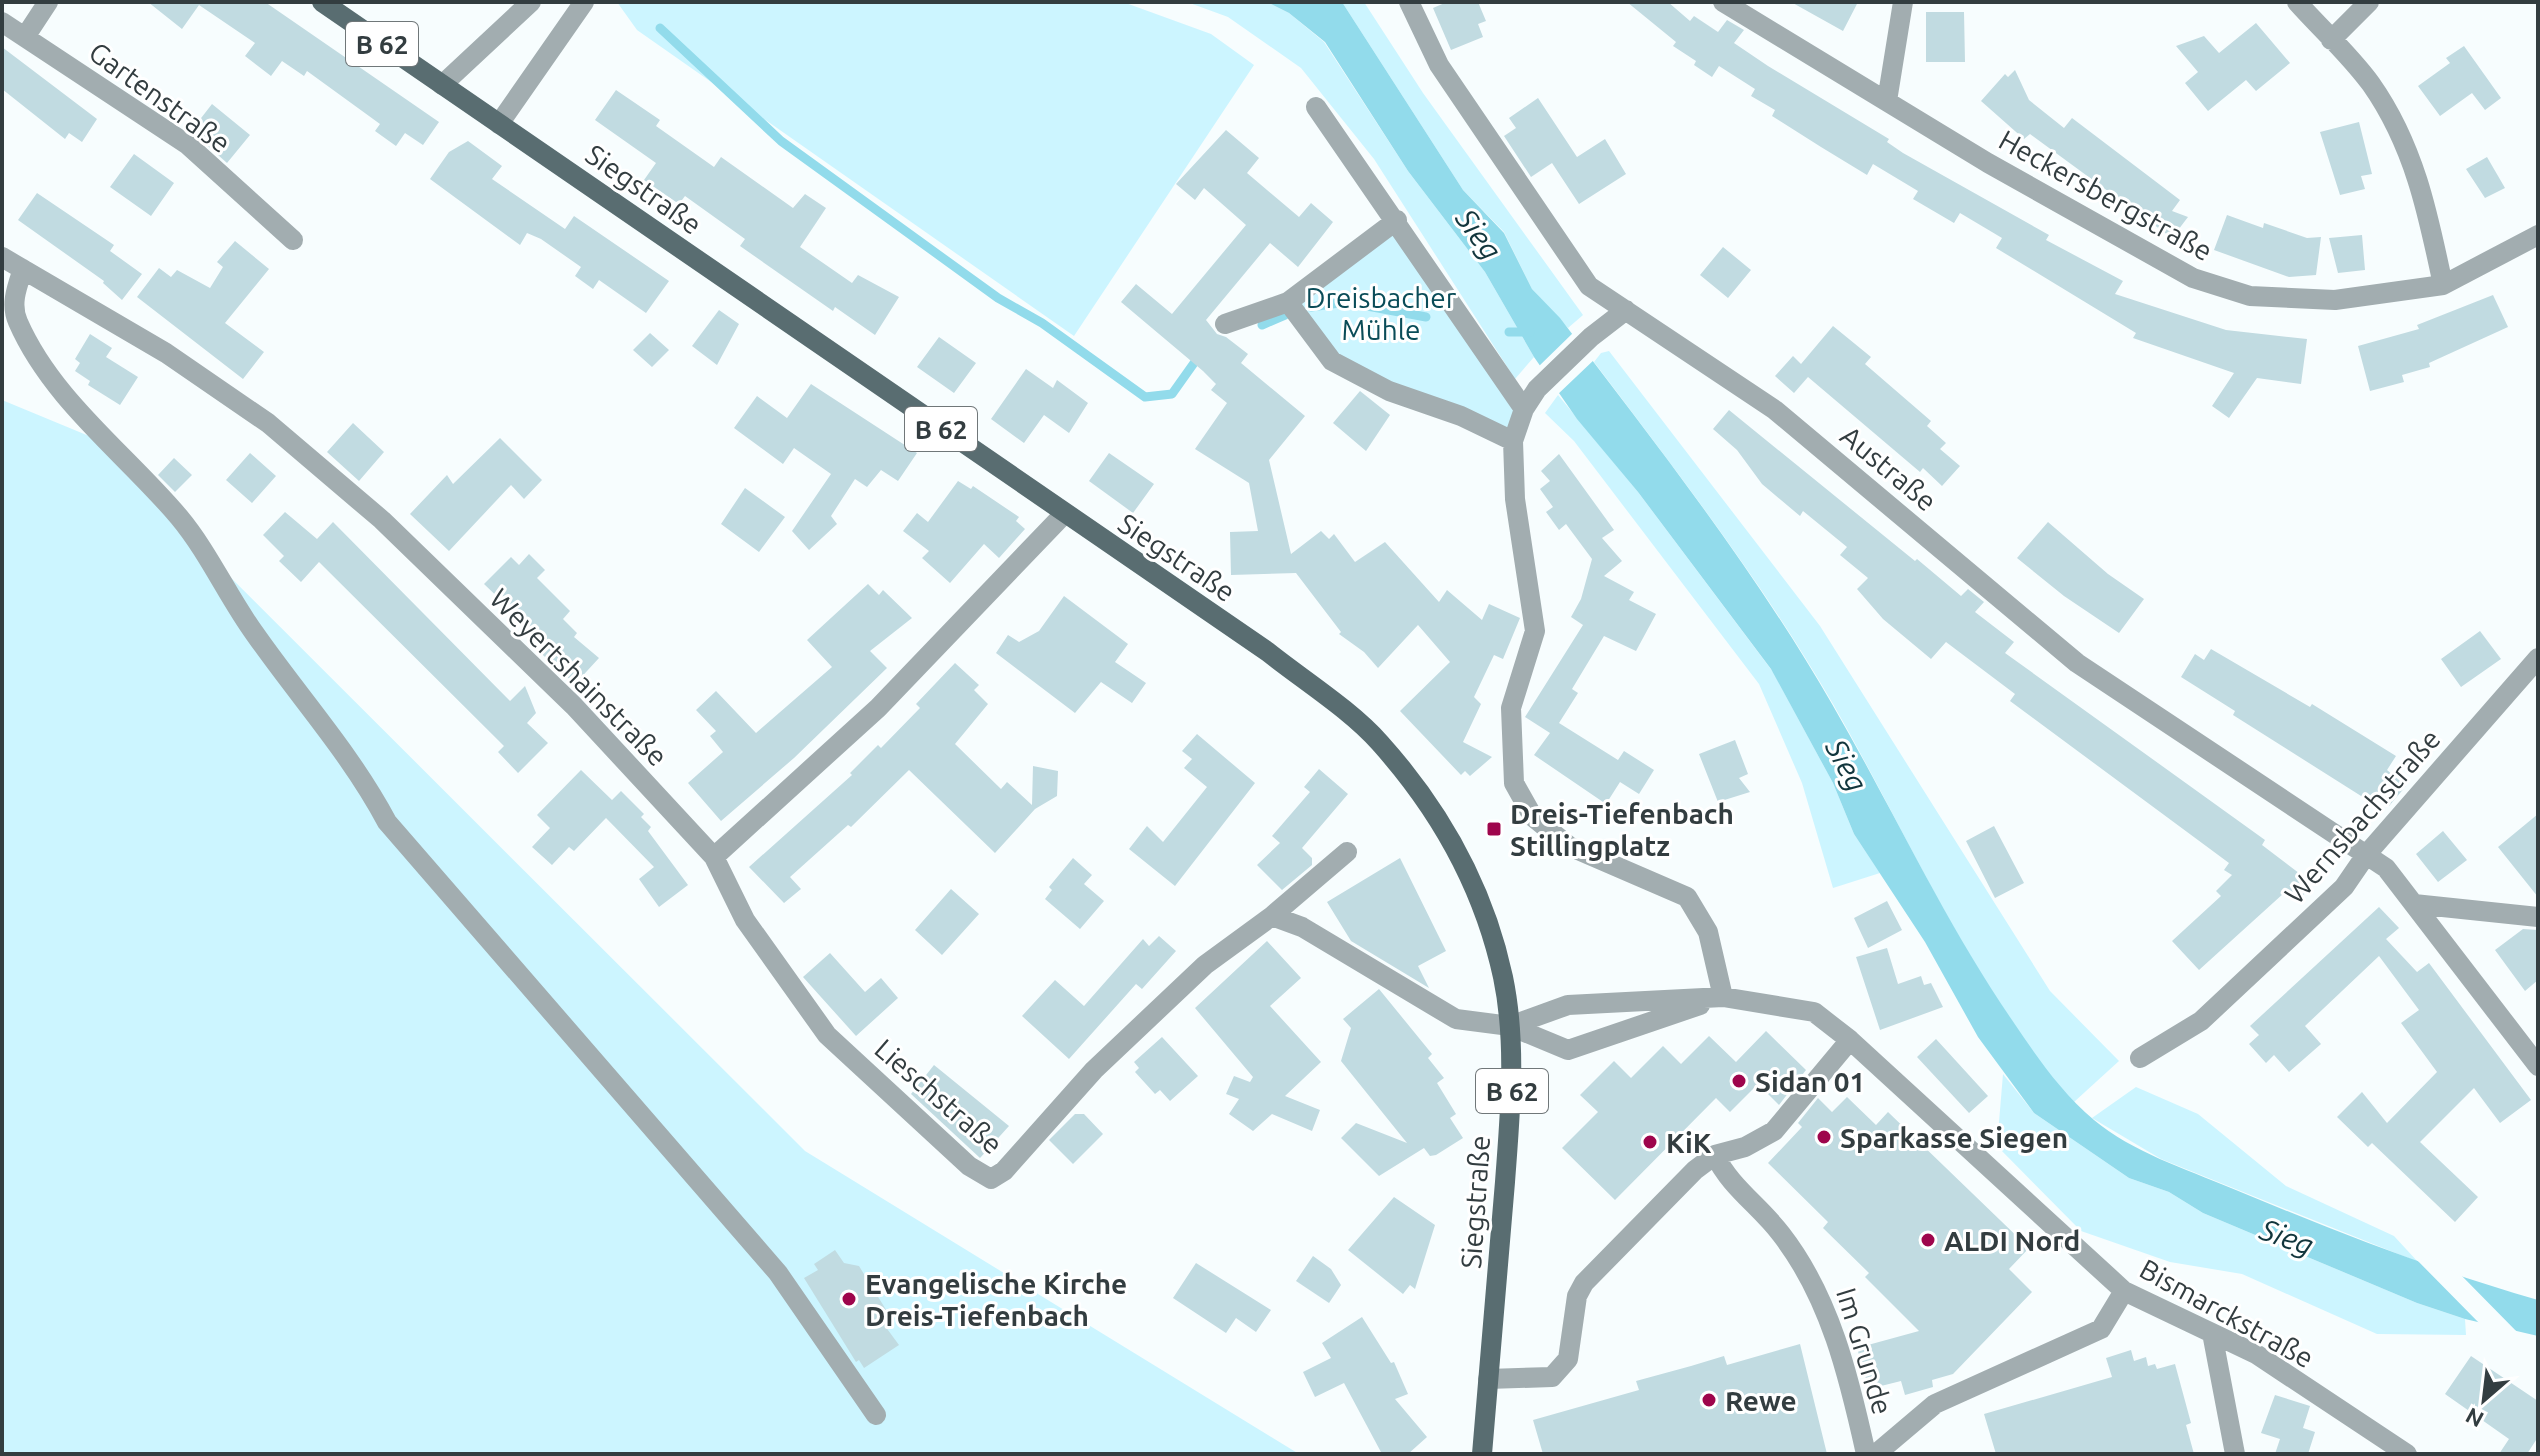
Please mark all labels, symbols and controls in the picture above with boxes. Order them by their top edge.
road number: B 62 [346,22,418,66]
street label: Gartenstraße [84,36,236,158]
street label: Heckersbergstraße [1994,124,2218,266]
street label: Siegstraße [580,138,708,240]
water label: Sieg [1449,201,1509,266]
park label: Dreisbacher Mühle [1306,282,1457,345]
road number: B 62 [905,407,977,451]
street label: Austraße [1835,419,1943,517]
street label: Siegstraße [1113,507,1241,607]
street label: Weyertshainstraße [484,582,674,772]
street label: Wernsbachstraße [2278,723,2446,909]
water label: Sieg [1819,732,1875,797]
place label: Dreis-Tiefenbach Stillingplatz [1510,798,1734,861]
marker: Dreis-Tiefenbach Stillingplatz [1485,820,1503,838]
street label: Lieschstraße [869,1032,1009,1160]
place label: Sidan 01 [1755,1066,1865,1097]
road number: B 62 [1476,1069,1548,1113]
marker: Sidan 01 [1730,1072,1748,1090]
place label: Sparkasse Siegen [1840,1122,2068,1153]
place label: KiK [1666,1127,1712,1158]
marker: Sparkasse Siegen [1815,1128,1833,1146]
marker: KiK [1641,1133,1659,1151]
street label: Siegstraße [1455,1134,1495,1270]
water label: Sieg [2255,1211,2318,1262]
place label: ALDI Nord [1944,1225,2080,1256]
marker: ALDI Nord [1919,1231,1937,1249]
street label: Bismarckstraße [2135,1253,2319,1373]
place label: Evangelische Kirche Dreis-Tiefenbach [865,1268,1127,1331]
street label: Im Grunde [1831,1284,1899,1418]
marker: Evangelische Kirche Dreis-Tiefenbach [840,1290,858,1308]
north arrow [2444,1360,2524,1440]
place label: Rewe [1725,1385,1797,1416]
marker: Rewe [1700,1391,1718,1409]
text: N [2461,1403,2487,1433]

